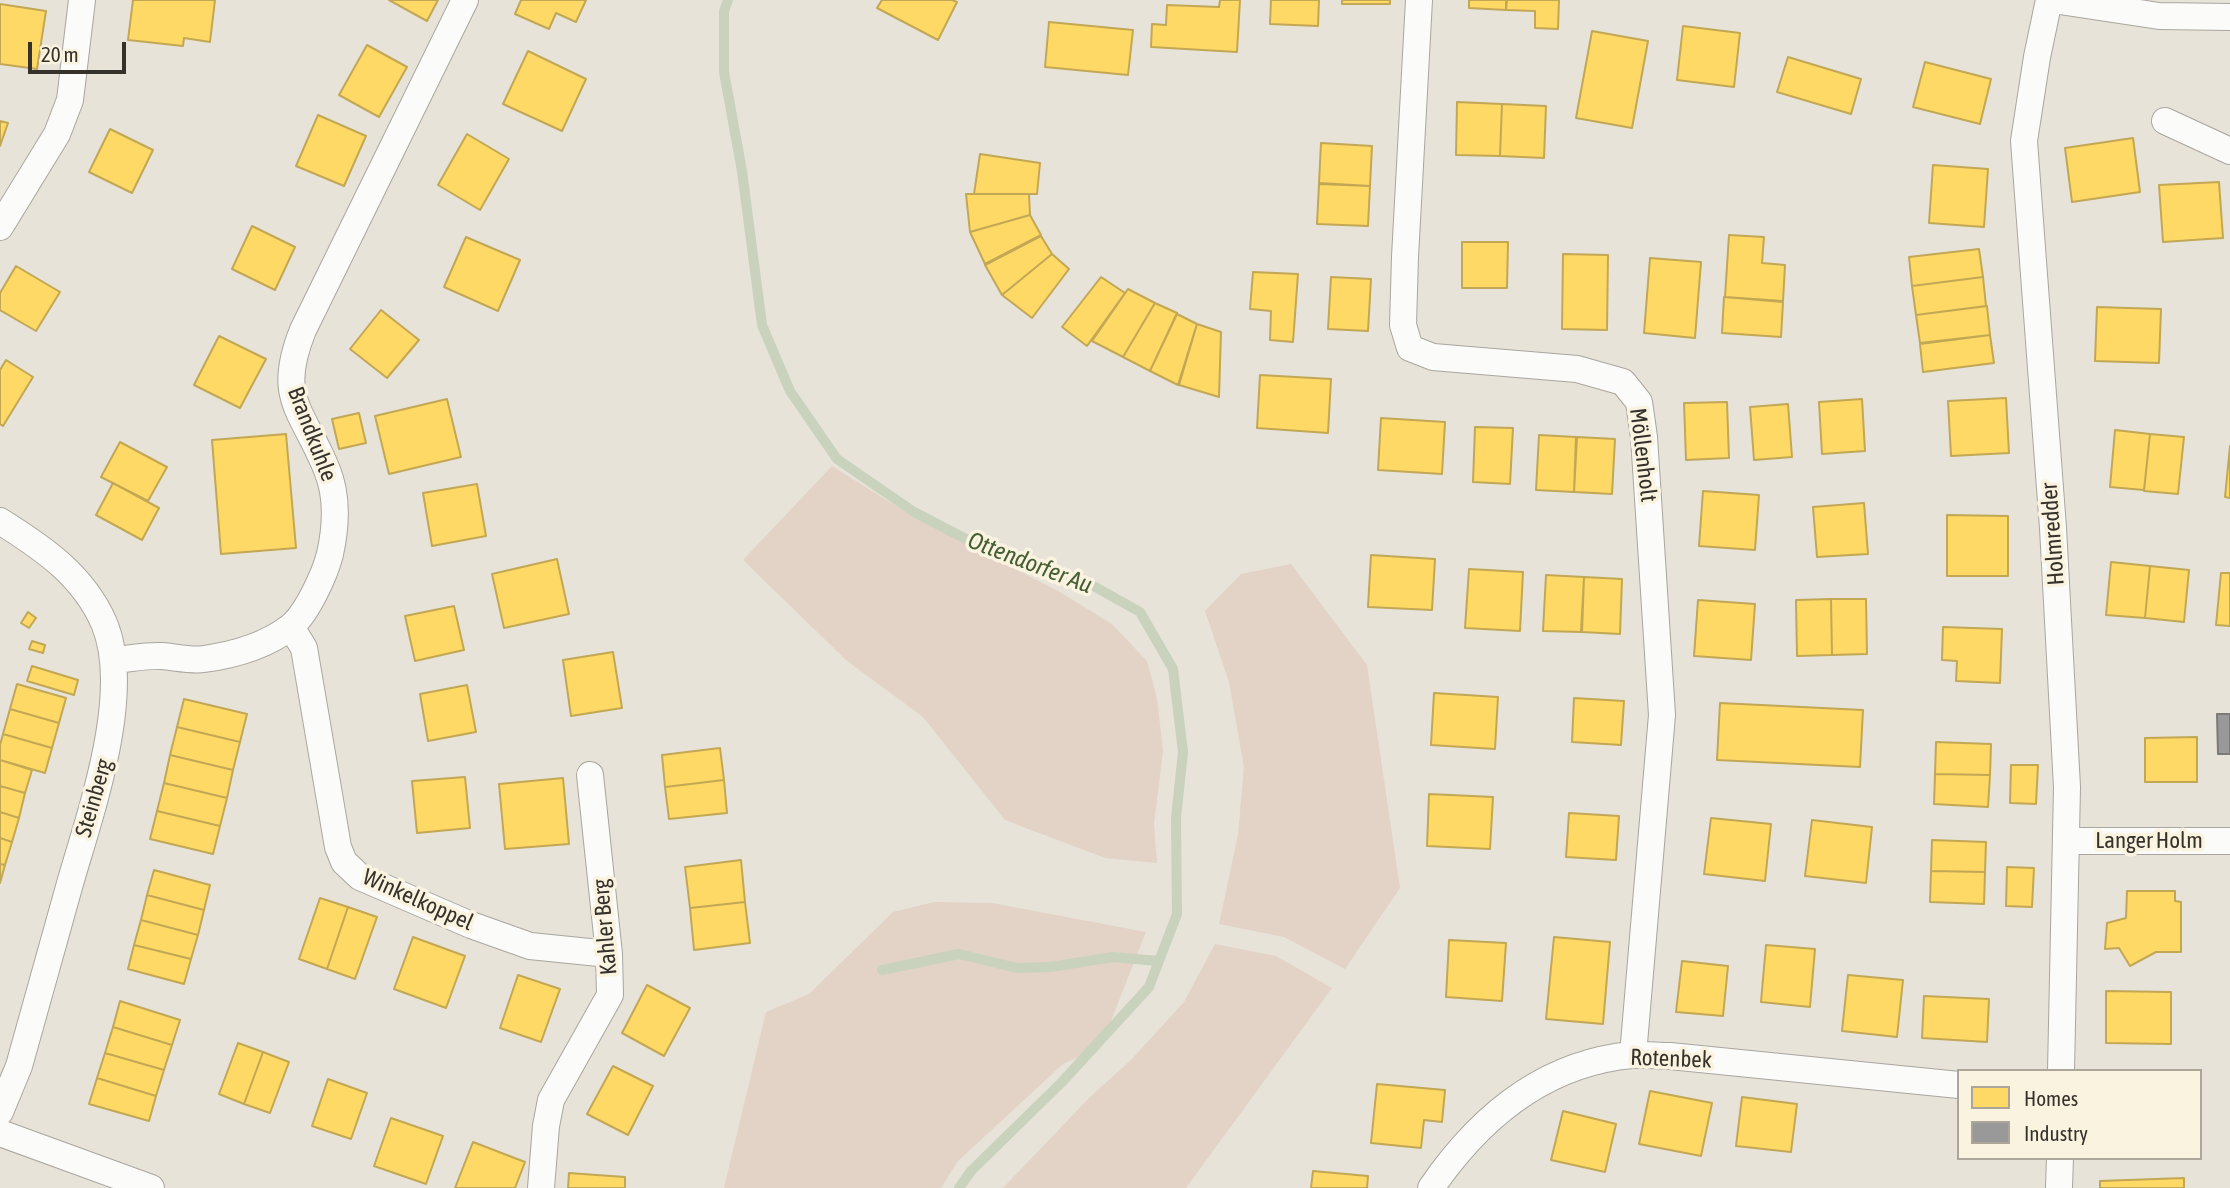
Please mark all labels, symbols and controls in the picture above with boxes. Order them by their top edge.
scale bar [32,28,130,72]
text: 20 m [41,42,79,66]
street label: Brandkuhle [281,383,343,485]
street label: Möllenholt [1624,406,1662,504]
street label: Holmredder [2036,482,2070,586]
water label: Ottendorfer Au [964,526,1096,600]
street label: Steinberg [70,756,118,840]
street label: Langer Holm [2095,827,2203,855]
street label: Winkelkoppel [358,863,478,937]
street label: Kahler Berg [587,878,623,976]
street label: Rotenbek [1630,1044,1712,1074]
legend [1957,1069,2202,1160]
text: Homes [2024,1086,2078,1110]
text: Industry [2024,1121,2088,1145]

